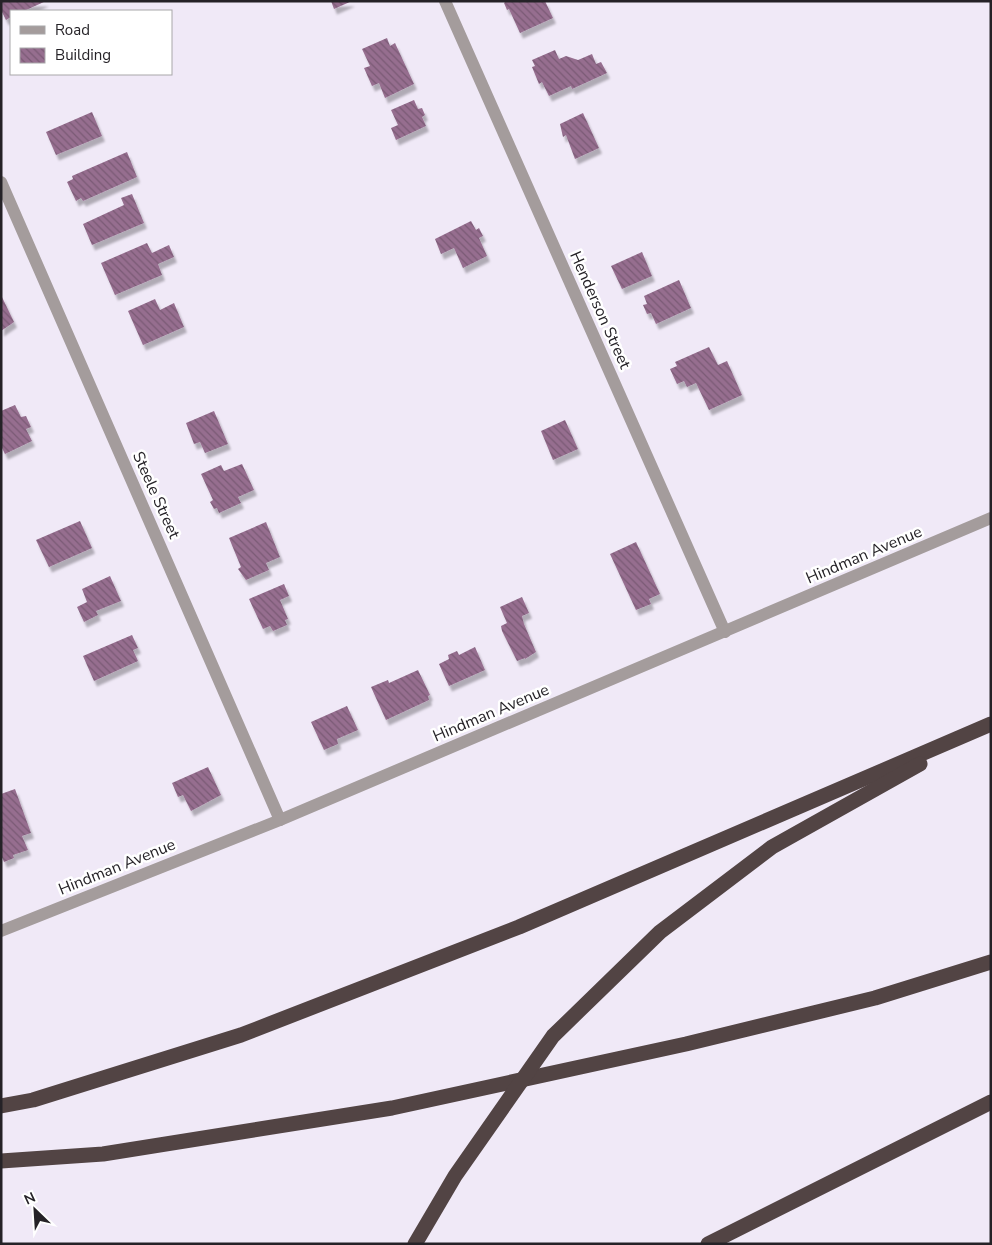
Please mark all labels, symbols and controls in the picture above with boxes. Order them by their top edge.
legend [10,10,172,75]
text: Road [55,20,90,40]
text: Building [55,45,111,65]
street label: Henderson Street [564,248,636,373]
street label: Steele Street [127,448,185,542]
street label: Hindman Avenue [803,521,925,589]
street label: Hindman Avenue [430,679,552,747]
street label: Hindman Avenue [55,834,179,900]
north arrow [10,1185,60,1235]
text: N [21,1188,38,1209]

